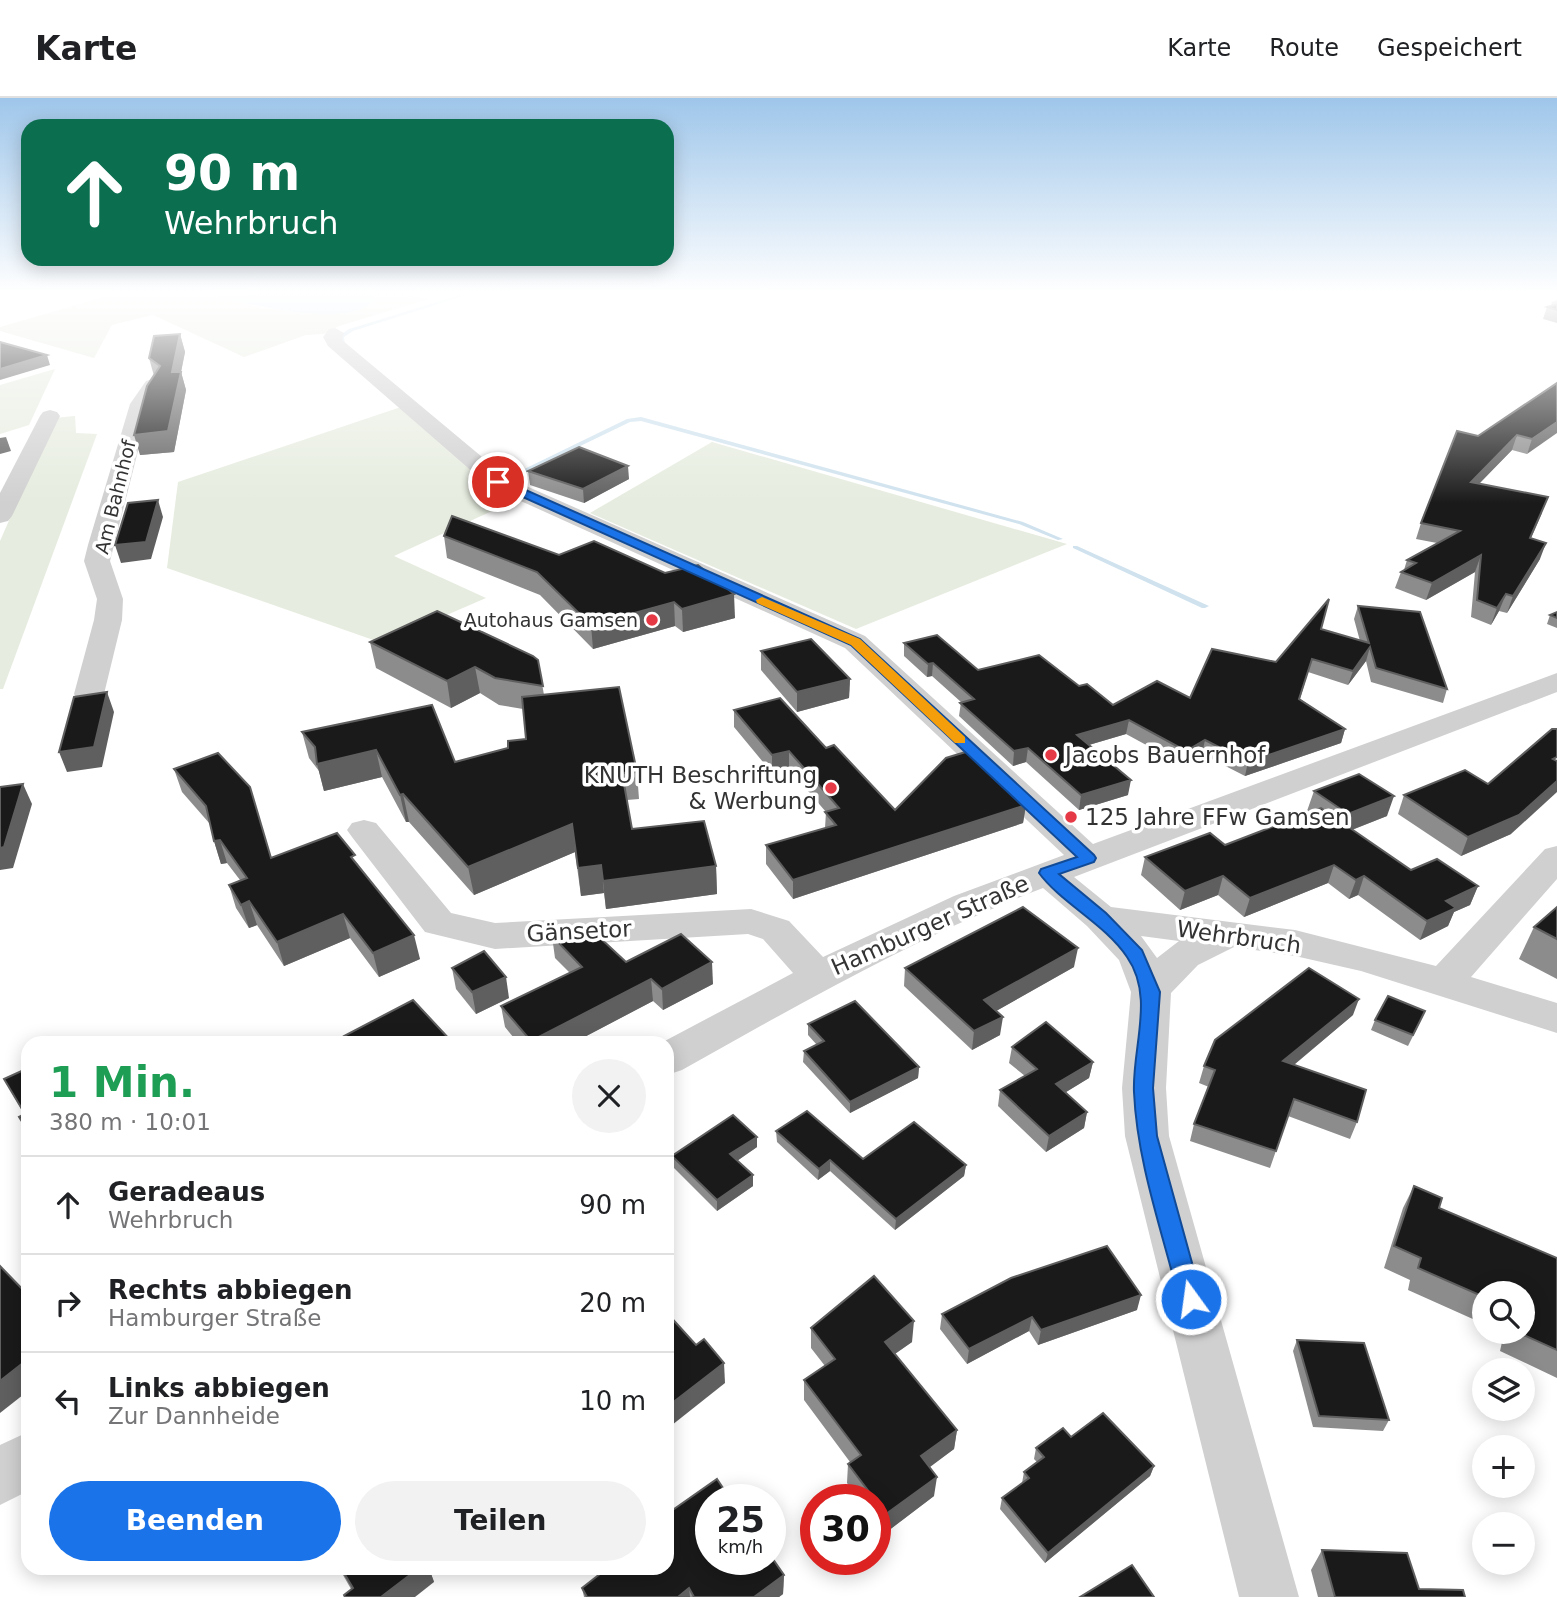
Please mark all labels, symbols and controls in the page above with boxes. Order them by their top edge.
text: Karte [35,29,137,68]
text: Karte [1167,34,1231,62]
text: Route [1269,34,1339,62]
text: Gespeichert [1377,34,1522,62]
text: 90 m [164,145,300,202]
icon: ahead [49,147,140,238]
text: Wehrbruch [164,204,339,242]
street label: Am Bahnhof [90,436,140,556]
pin [468,452,528,512]
icon: arrive [479,463,517,501]
place label: Autohaus Gamsen [464,609,638,631]
marker: Autohaus Gamsen [644,612,660,628]
place label: Jacobs Bauernhof [1063,742,1266,768]
marker: Jacobs Bauernhof [1043,747,1059,763]
place label: KNUTH Beschriftung & Werbung [584,762,817,814]
marker: KNUTH Beschriftung & Werbung [823,780,839,796]
place label: 125 Jahre FFw Gamsen [1085,804,1350,830]
marker: 125 Jahre FFw Gamsen [1063,809,1079,825]
street label: Hamburger Straße [827,870,1033,980]
street label: Gänsetor [526,915,633,947]
street label: Wehrbruch [1175,915,1303,959]
text: 1 Min. [49,1058,195,1107]
button: close [572,1059,646,1133]
text: 380 m · 10:01 [49,1109,211,1135]
text: Geradeaus [108,1177,265,1207]
icon: ahead [49,1186,87,1224]
text: 90 m [579,1190,646,1220]
text: Wehrbruch [108,1207,233,1233]
position arrow [1154,1262,1228,1336]
text: Rechts abbiegen [108,1275,353,1305]
map controls [1472,1281,1535,1575]
button: search [1472,1281,1535,1344]
icon: right [49,1284,87,1322]
text: 20 m [579,1288,646,1318]
text: Hamburger Straße [108,1305,321,1331]
button: layers [1472,1358,1535,1421]
text: Links abbiegen [108,1373,330,1403]
icon: left [49,1382,87,1420]
text: 10 m [579,1386,646,1416]
text: Zur Dannheide [108,1403,280,1429]
button: + [1472,1435,1535,1498]
button: Beenden [49,1481,341,1561]
button: Teilen [355,1481,646,1561]
speed limit sign: 30 [800,1484,891,1575]
text: 25 [716,1500,765,1540]
button: − [1472,1512,1535,1575]
text: km/h [718,1536,763,1557]

